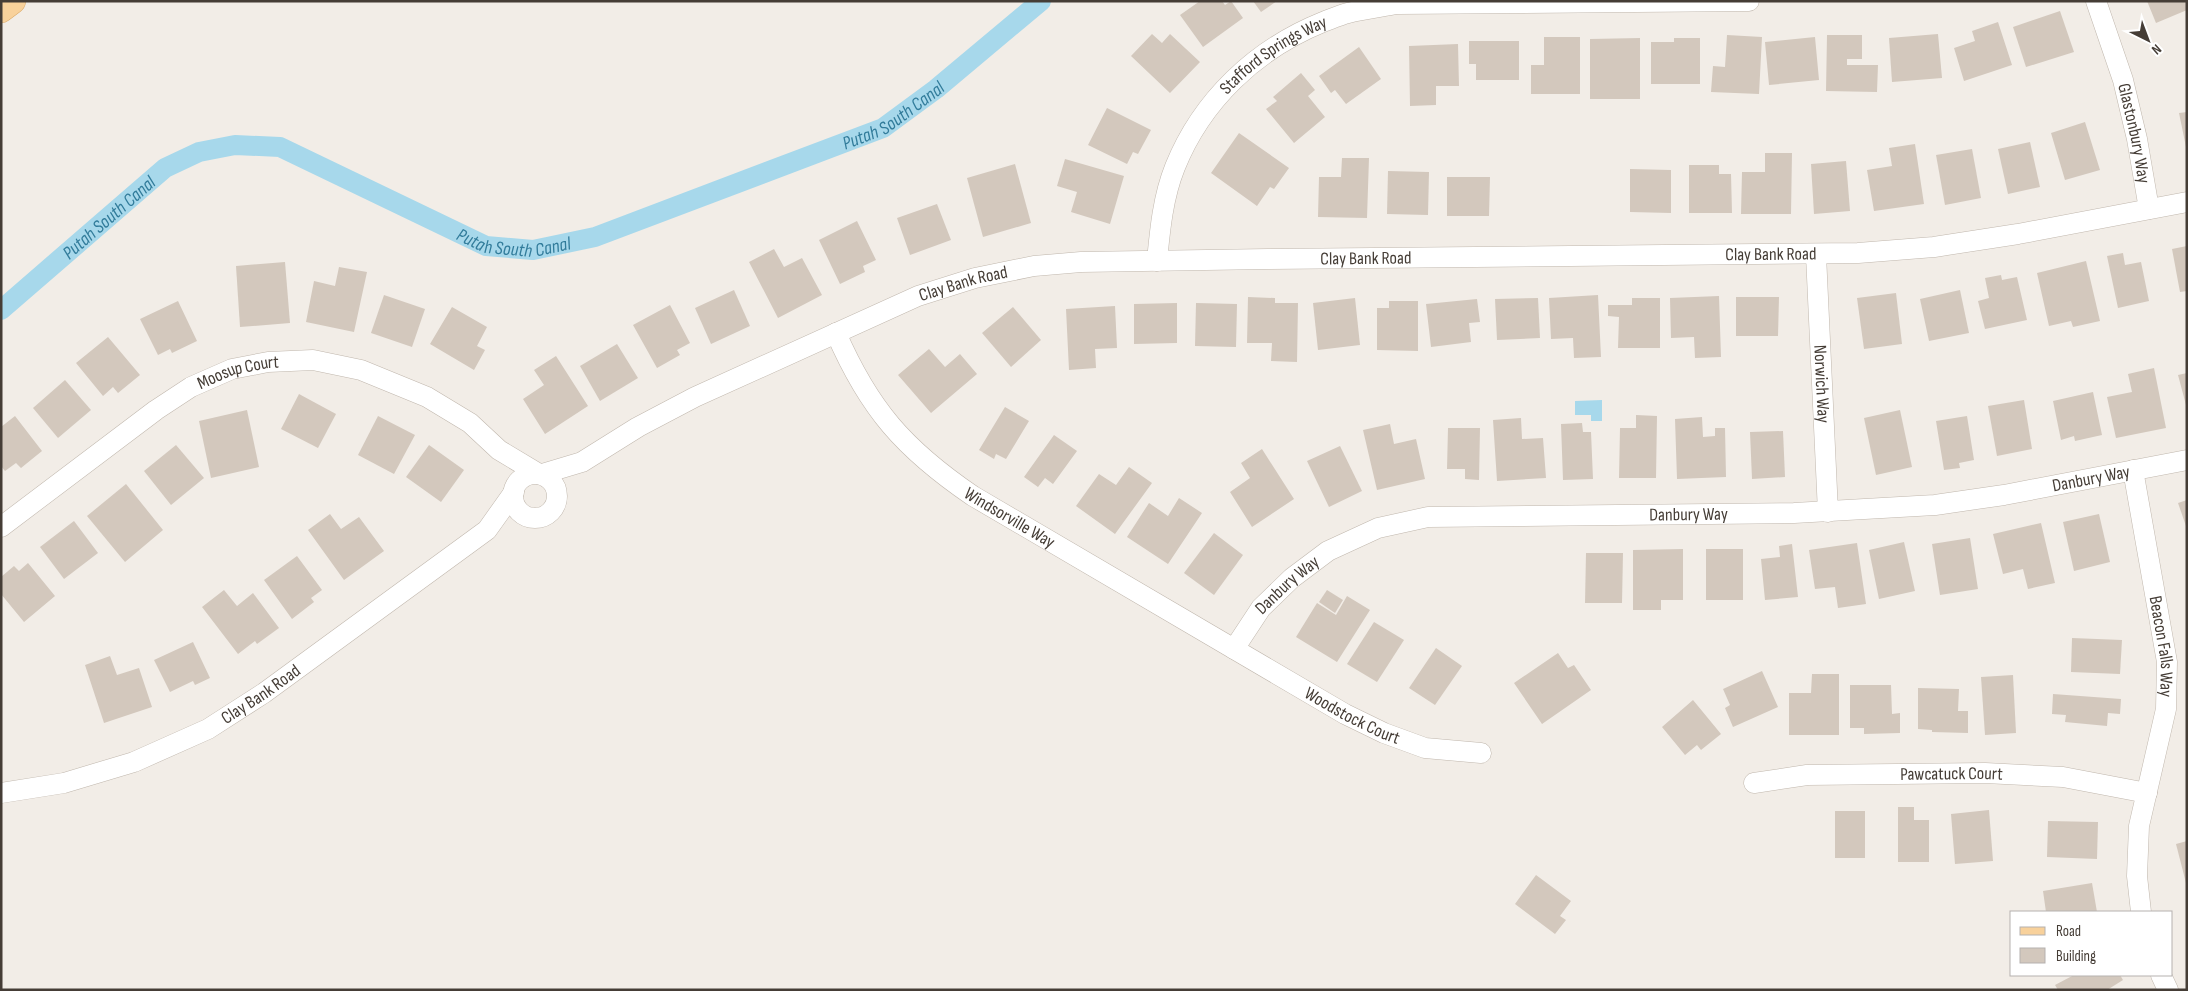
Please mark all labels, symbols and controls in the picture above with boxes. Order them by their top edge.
street label: Stafford Springs Way [1215,12,1330,99]
north arrow [2123,15,2173,65]
text: N [2148,40,2165,58]
water label: Putah South Canal [839,77,950,155]
street label: Glastonbury Way [2113,81,2154,185]
water label: Putah South Canal [58,171,161,265]
water label: Putah South Canal [453,224,573,263]
street label: Clay Bank Road [1725,243,1817,265]
street label: Clay Bank Road [1320,248,1412,269]
street label: Clay Bank Road [916,262,1009,306]
street label: Norwich Way [1809,344,1834,424]
street label: Moosup Court [194,352,280,394]
street label: Danbury Way [2051,461,2132,497]
street label: Windsorville Way [960,483,1059,553]
street label: Danbury Way [1649,504,1728,526]
street label: Danbury Way [1251,551,1323,619]
street label: Beacon Falls Way [2144,594,2177,697]
street label: Clay Bank Road [217,660,305,729]
street label: Woodstock Court [1301,683,1403,749]
street label: Pawcatuck Court [1900,763,2004,785]
legend [2010,911,2173,976]
text: Road [2056,922,2081,941]
text: Building [2056,947,2096,966]

